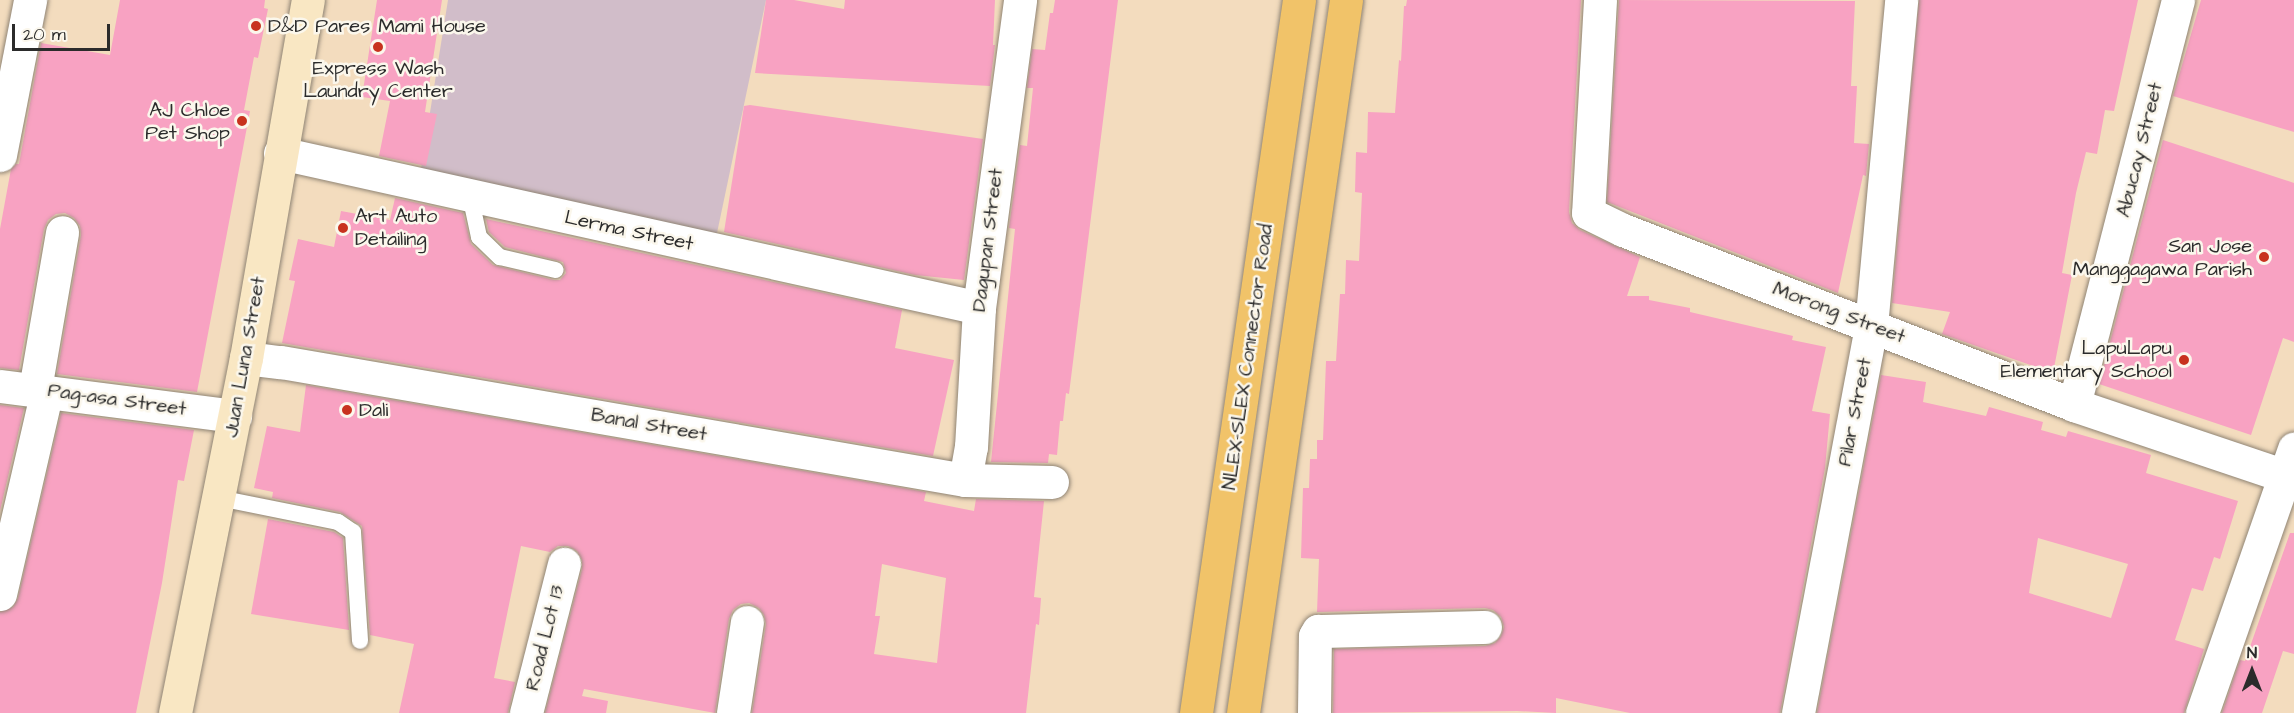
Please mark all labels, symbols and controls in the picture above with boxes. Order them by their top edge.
scale bar [15,12,112,50]
place label: D&D Pares Mami House [268,14,486,38]
marker: D&D Pares Mami House [249,19,263,33]
text: 20 m [23,22,66,47]
marker: Express Wash Laundry Center [371,40,385,54]
place label: Express Wash Laundry Center [303,56,453,103]
street label: Abucay Street [2112,80,2168,220]
place label: AJ Chloe Pet Shop [145,98,230,145]
marker: AJ Chloe Pet Shop [235,114,249,128]
street label: Dagupan Street [967,167,1009,313]
place label: Art Auto Detailing [355,204,437,251]
street label: Lerma Street [562,206,696,256]
marker: Art Auto Detailing [336,221,350,235]
street label: NLEX-SLEX Connector Road [1217,223,1279,491]
place label: San Jose Manggagawa Parish [2073,234,2252,281]
marker: San Jose Manggagawa Parish [2257,250,2271,264]
street label: Juan Luna Street [219,275,271,439]
street label: Morong Street [1769,277,1909,349]
place label: LapuLapu Elementary School [2000,336,2172,383]
marker: LapuLapu Elementary School [2177,353,2191,367]
street label: Pilar Street [1833,356,1877,468]
street label: Pag-asa Street [46,378,188,422]
place label: Dali [359,398,388,422]
marker: Dali [340,403,354,417]
street label: Banal Street [589,403,709,447]
street label: Road Lot 13 [520,583,570,693]
north arrow [2222,641,2282,701]
text: N [2247,642,2257,664]

